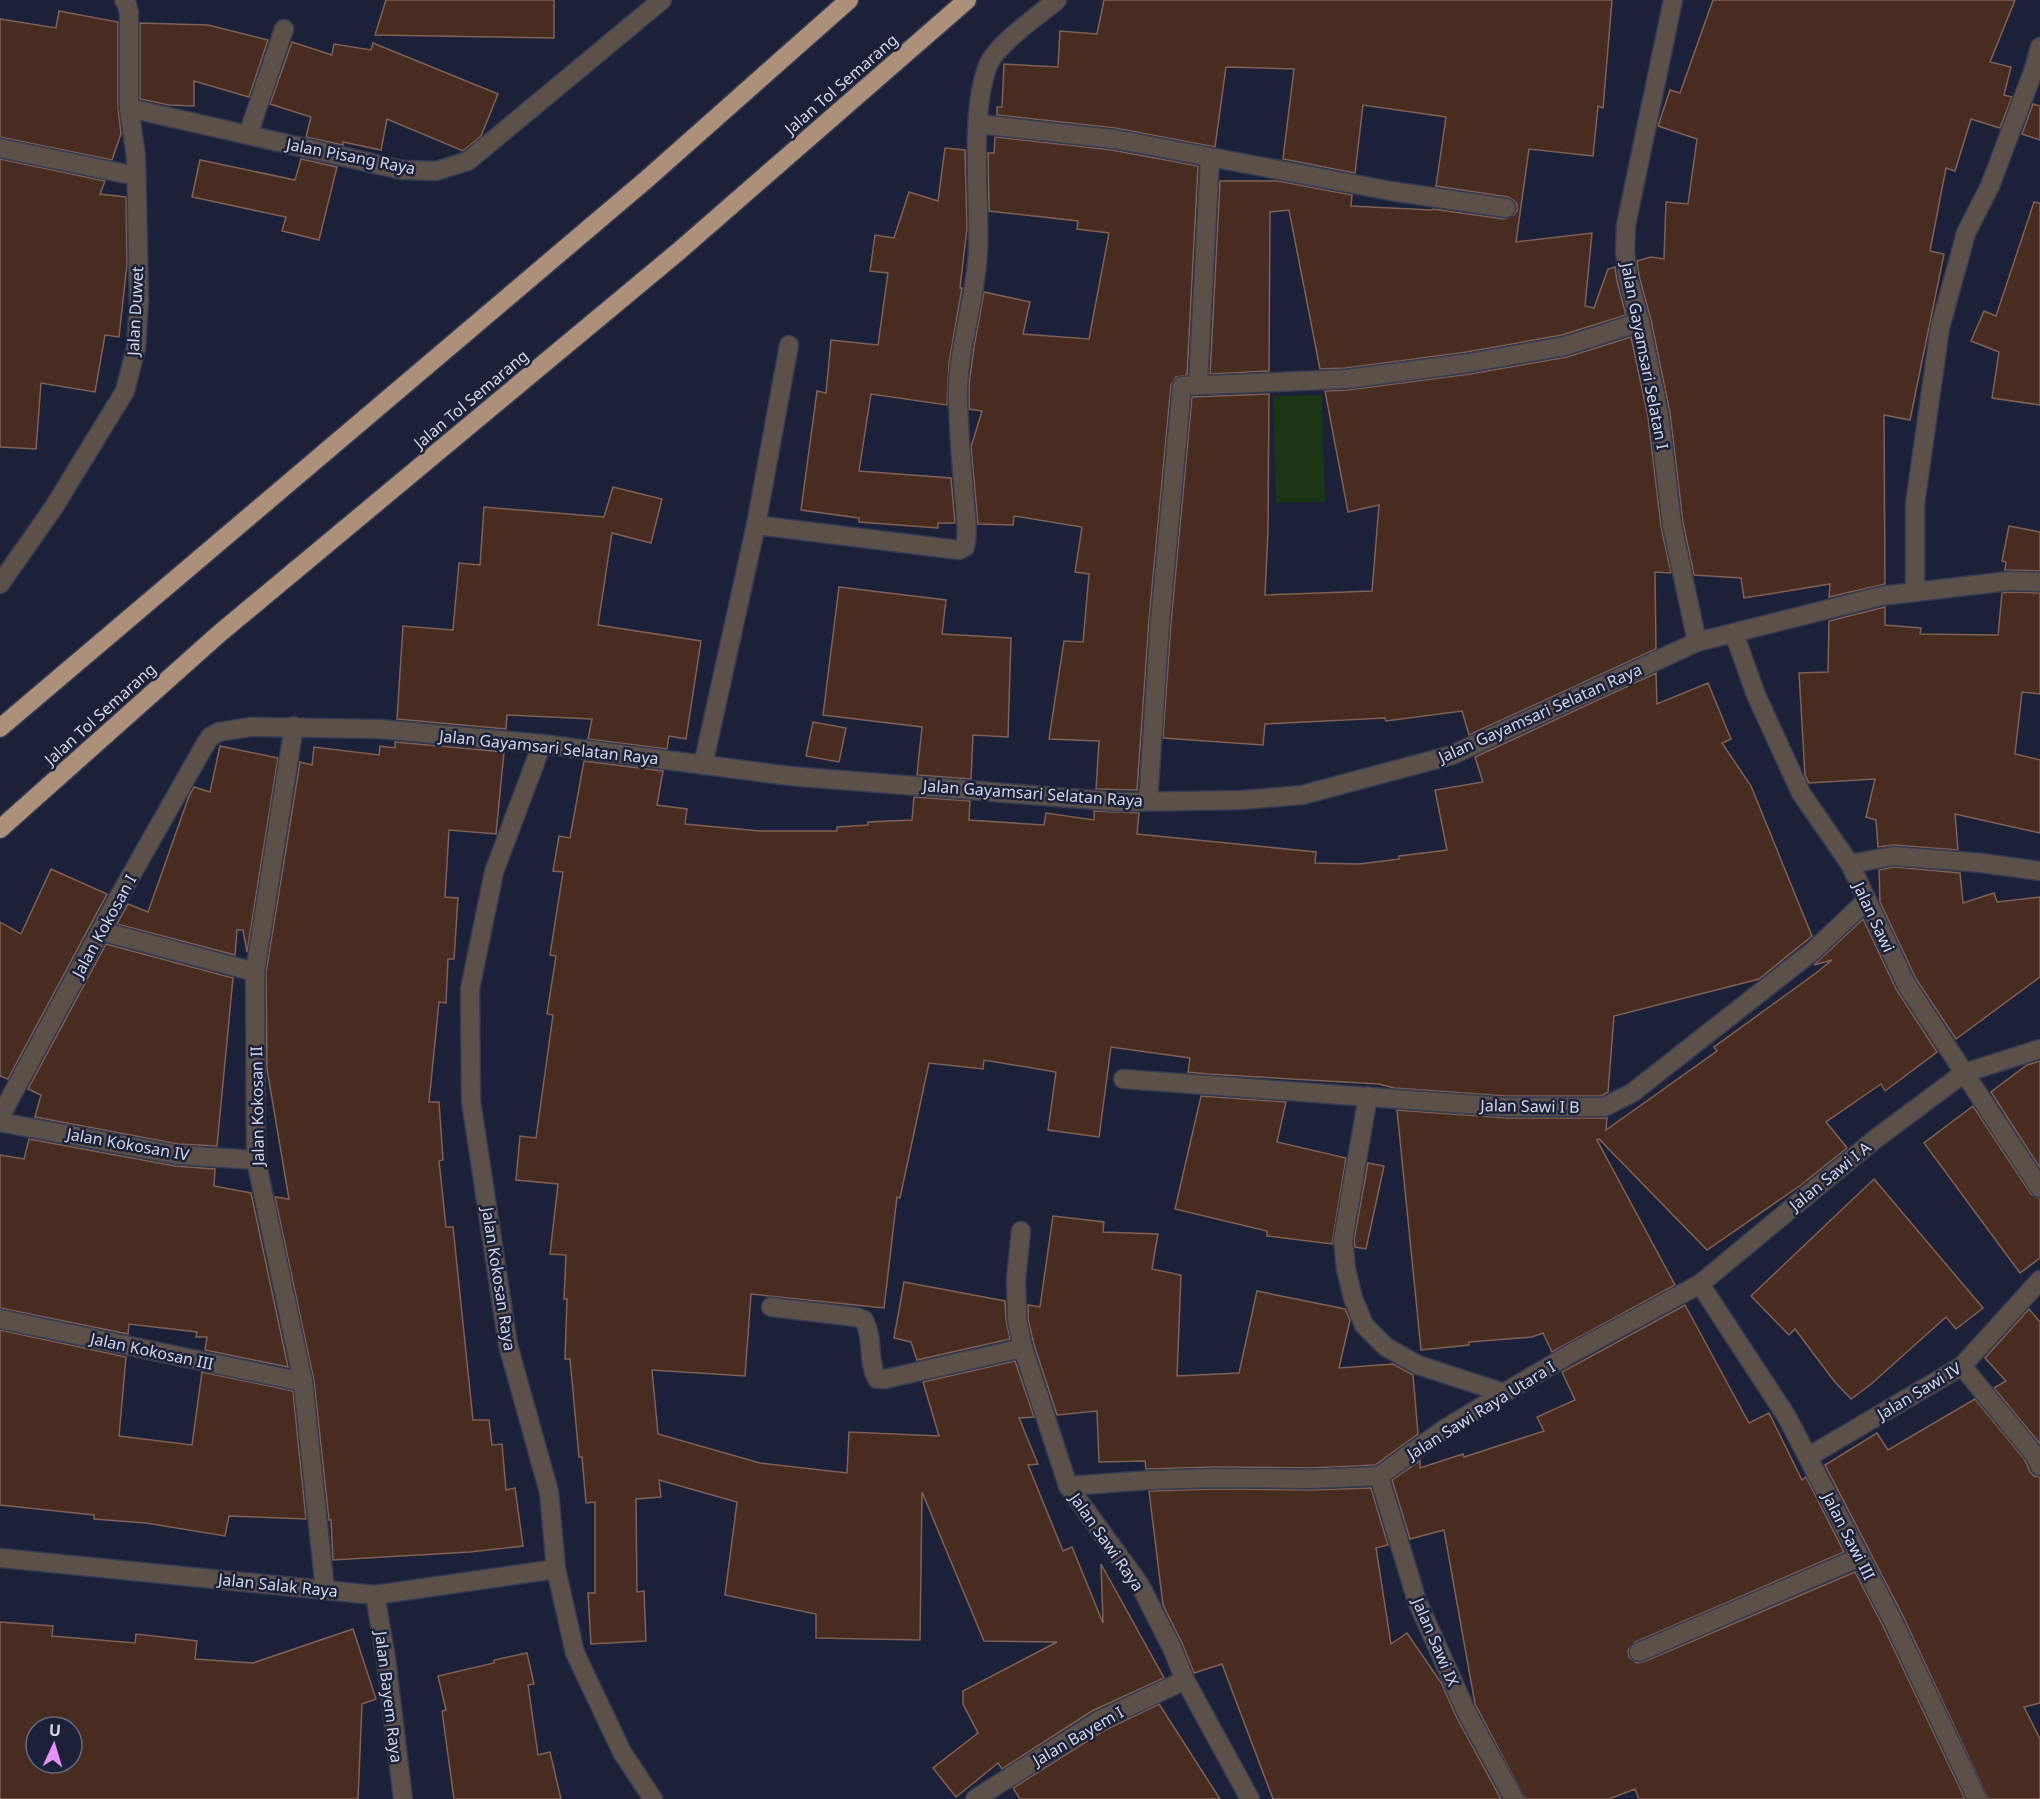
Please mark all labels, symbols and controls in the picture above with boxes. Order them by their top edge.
street label: Jalan Tol Semarang [778,29,902,141]
street label: Jalan Pisang Raya [283,132,417,179]
street label: Jalan Gayamsari Selatan I [1616,259,1674,451]
street label: Jalan Duwet [122,266,148,358]
street label: Jalan Tol Semarang [408,345,533,455]
street label: Jalan Tol Semarang [38,658,160,771]
street label: Jalan Gayamsari Selatan Raya [1433,658,1645,769]
street label: Jalan Gayamsari Selatan Raya [436,724,660,769]
street label: Jalan Gayamsari Selatan Raya [920,774,1144,812]
street label: Jalan Kokosan I [66,871,141,983]
street label: Jalan Sawi [1847,877,1900,956]
street label: Jalan Kokosan II [245,1046,269,1168]
street label: Jalan Sawi I B [1478,1094,1580,1118]
street label: Jalan Kokosan IV [63,1122,191,1166]
street label: Jalan Sawi I A [1783,1136,1876,1217]
street label: Jalan Kokosan Raya [476,1204,521,1352]
street label: Jalan Kokosan III [86,1327,216,1375]
street label: Jalan Sawi Raya Utara I [1401,1355,1559,1466]
street label: Jalan Sawi IV [1871,1357,1965,1426]
street label: Jalan Sawi Raya [1064,1487,1149,1595]
street label: Jalan Sawi III [1817,1487,1880,1583]
street label: Jalan Salak Raya [215,1568,339,1602]
street label: Jalan Sawi IX [1407,1593,1465,1690]
street label: Jalan Bayem Raya [370,1628,408,1764]
street label: Jalan Bayem I [1027,1701,1127,1772]
north arrow [24,1715,84,1775]
text: U [48,1719,62,1741]

